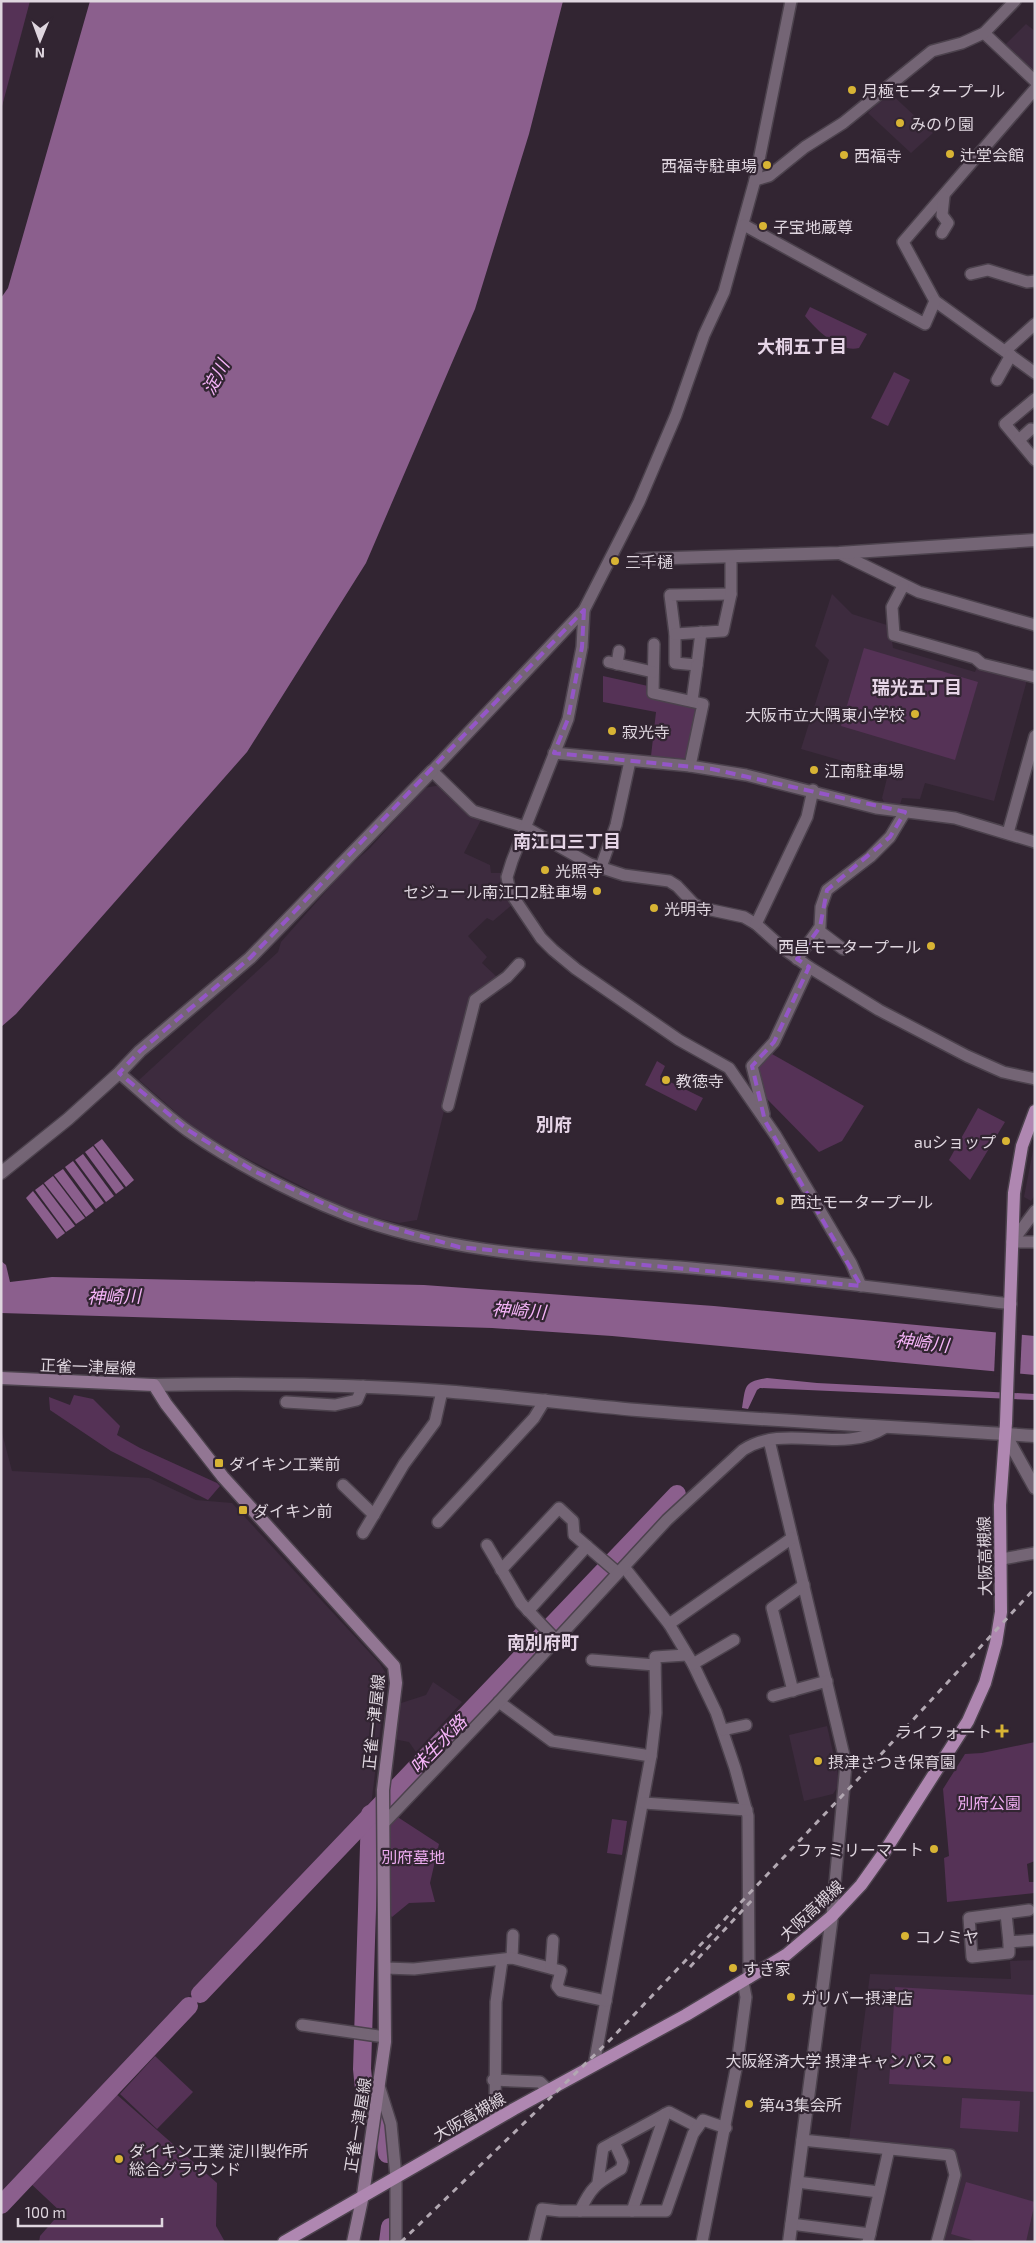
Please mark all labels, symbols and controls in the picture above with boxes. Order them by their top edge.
north arrow [15,15,65,65]
text: N [35,45,45,62]
place label: 月極モータープール [862,81,1005,100]
marker: 月極モータープール [846,84,858,96]
place label: みのり園 [910,114,974,133]
marker: みのり園 [894,117,906,129]
place label: 辻堂会館 [960,145,1024,164]
place label: 西福寺 [854,146,902,165]
marker: 辻堂会館 [944,148,956,160]
marker: 西福寺 [838,149,850,161]
place label: 西福寺駐車場 [661,156,757,175]
marker: 西福寺駐車場 [761,159,773,171]
place label: 子宝地蔵尊 [773,217,853,236]
marker: 子宝地蔵尊 [757,220,769,232]
district label: 大桐五丁目 [757,335,847,357]
water label: 淀川 [197,354,234,398]
place label: 三千樋 [625,552,673,571]
marker: 三千樋 [609,555,621,567]
district label: 瑞光五丁目 [872,676,962,698]
place label: 大阪市立大隅東小学校 [745,705,905,724]
marker: 大阪市立大隅東小学校 [909,708,921,720]
place label: 寂光寺 [622,722,670,741]
marker: 寂光寺 [606,725,618,737]
place label: 江南駐車場 [824,761,904,780]
marker: 江南駐車場 [808,764,820,776]
district label: 南江口三丁目 [513,830,621,852]
place label: 光照寺 [555,861,603,880]
marker: 光照寺 [539,864,551,876]
place label: セジュール南江口2駐車場 [403,882,587,901]
marker: セジュール南江口2駐車場 [591,885,603,897]
place label: 光明寺 [664,899,712,918]
marker: 光明寺 [648,902,660,914]
place label: 西昌モータープール [778,937,921,956]
marker: 西昌モータープール [925,940,937,952]
place label: 教徳寺 [676,1071,724,1090]
marker: 教徳寺 [660,1074,672,1086]
district label: 別府 [536,1113,572,1135]
place label: auショップ [914,1132,996,1151]
marker: auショップ [1000,1135,1012,1147]
place label: 西辻モータープール [790,1192,933,1211]
marker: 西辻モータープール [774,1195,786,1207]
water label: 神崎川 [87,1284,143,1307]
water label: 神崎川 [491,1297,549,1323]
water label: 神崎川 [894,1328,952,1356]
street label: 正雀一津屋線 [40,1355,136,1377]
place label: ダイキン工業前 [229,1454,341,1473]
marker: ダイキン工業前 [213,1457,225,1469]
place label: ダイキン前 [253,1501,333,1520]
marker: ダイキン前 [237,1504,249,1516]
street label: 大阪高槻線 [974,1516,994,1596]
district label: 南別府町 [507,1631,579,1653]
street label: 正雀一津屋線 [359,1673,387,1771]
water label: 味生水路 [405,1709,472,1778]
place label: ライフォート [896,1722,992,1741]
marker: ライフォート [996,1725,1008,1737]
place label: 摂津さつき保育園 [828,1752,956,1771]
marker: 摂津さつき保育園 [812,1755,824,1767]
park label: 別府公園 [957,1793,1021,1812]
place label: ファミリーマート [796,1840,924,1859]
marker: ファミリーマート [928,1843,940,1855]
park label: 別府墓地 [381,1847,445,1866]
street label: 大阪高槻線 [775,1876,847,1944]
place label: コノミヤ [915,1927,979,1946]
marker: コノミヤ [899,1930,911,1942]
place label: すき家 [743,1959,791,1978]
marker: すき家 [727,1962,739,1974]
place label: ガリバー摂津店 [801,1988,913,2007]
marker: ガリバー摂津店 [785,1991,797,2003]
place label: 大阪経済大学 摂津キャンパス [725,2051,937,2070]
marker: 大阪経済大学 摂津キャンパス [941,2054,953,2066]
street label: 正雀一津屋線 [340,2076,374,2174]
street label: 大阪高槻線 [430,2088,508,2144]
place label: 第43集会所 [759,2095,842,2114]
marker: 第43集会所 [743,2098,755,2110]
place label: ダイキン工業 淀川製作所 総合グラウンド [129,2141,308,2178]
marker: ダイキン工業 淀川製作所 総合グラウンド [113,2153,125,2165]
scale bar [18,2196,161,2228]
text: 100 m [25,2203,66,2221]

